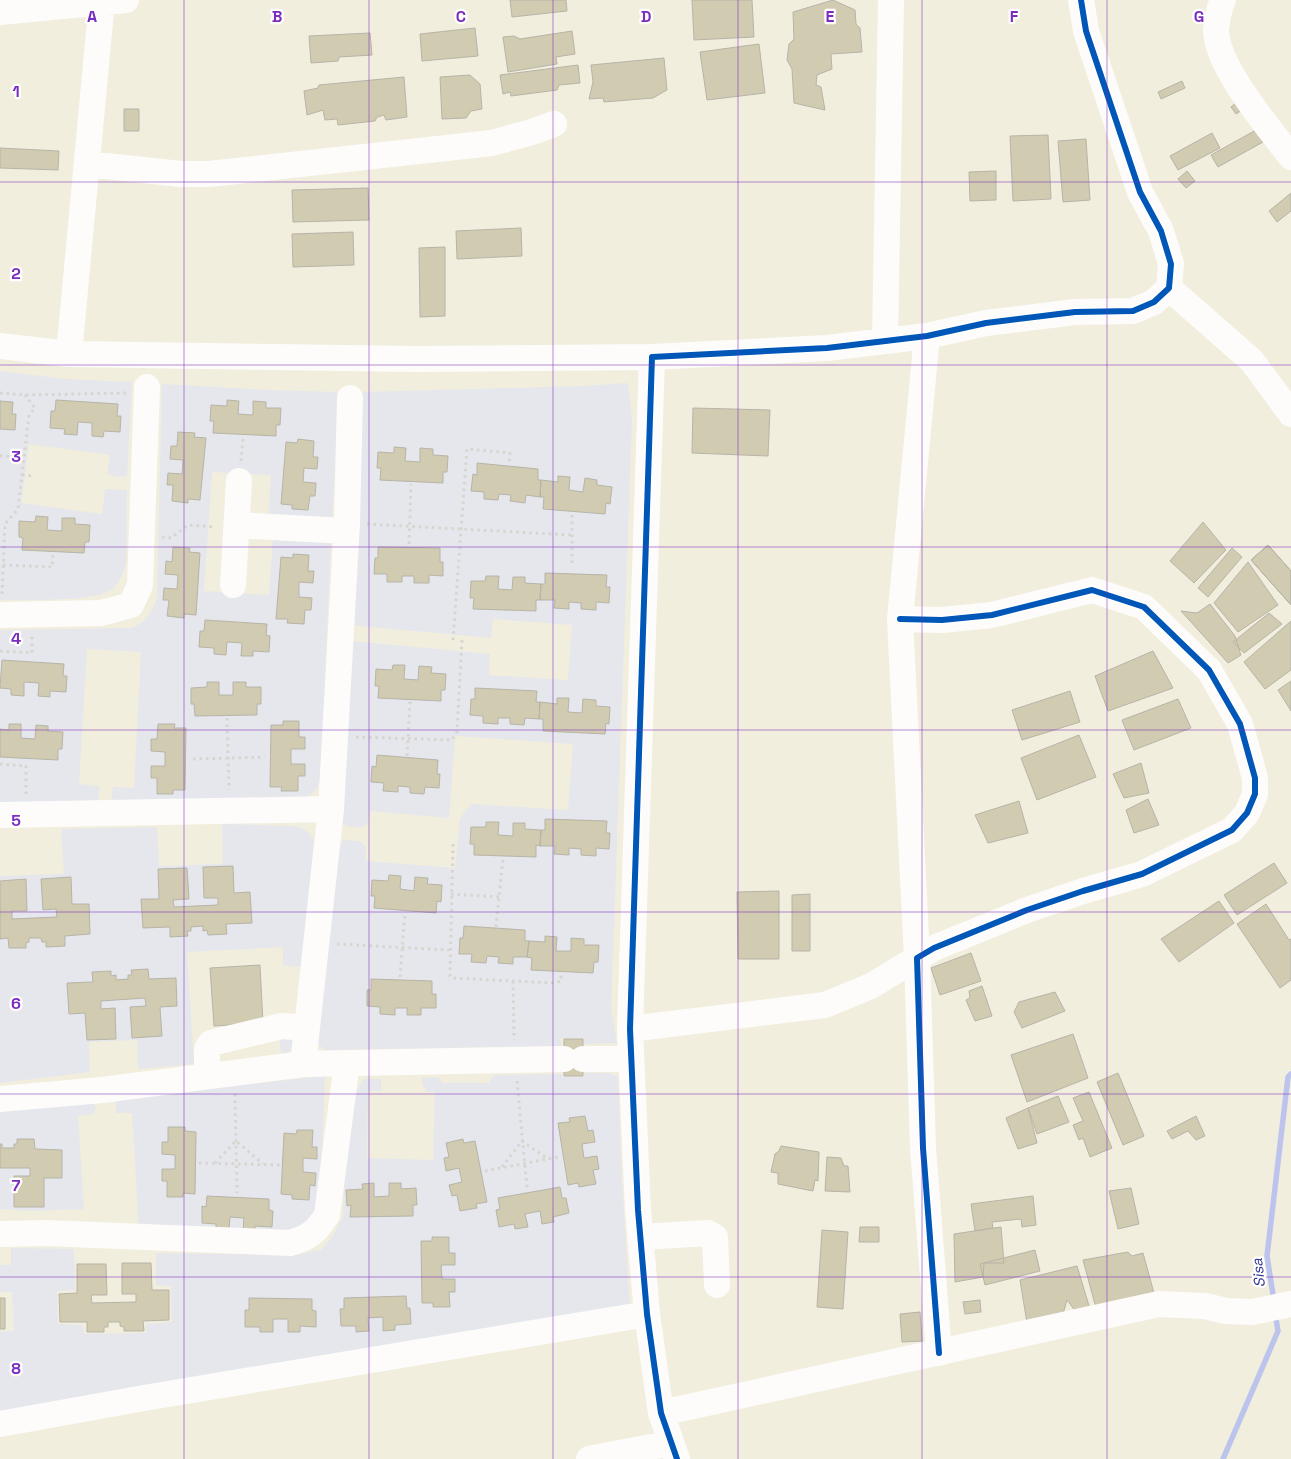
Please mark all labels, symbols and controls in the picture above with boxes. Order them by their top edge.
text: A [87,6,97,27]
text: B [272,6,282,27]
text: C [456,6,466,27]
text: D [641,6,651,27]
text: E [826,6,835,27]
text: F [1010,6,1019,27]
text: G [1194,6,1204,27]
text: 1 [12,81,20,102]
text: 2 [11,263,21,284]
text: 3 [11,446,21,467]
text: 4 [11,628,21,649]
text: 5 [11,810,21,831]
text: 6 [11,993,21,1014]
text: 7 [12,1175,21,1196]
water label: Sisa [1247,1257,1269,1289]
text: 8 [11,1358,21,1379]

